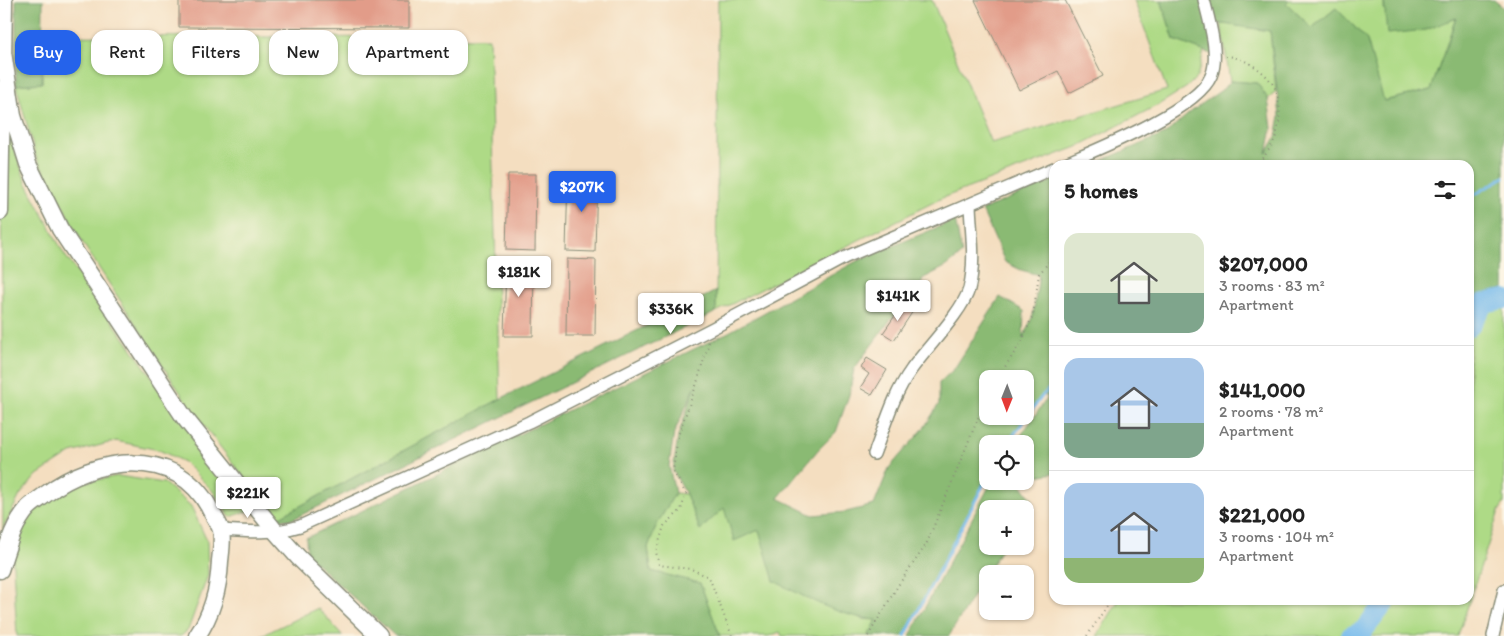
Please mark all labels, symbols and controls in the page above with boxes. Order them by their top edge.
chip: Buy [15,30,81,75]
chip: Rent [91,30,163,75]
chip: Filters [173,30,259,75]
chip: New [269,30,338,75]
chip: Apartment [348,30,468,75]
pin: $207K [547,170,617,213]
icon: filters [1431,176,1459,204]
text: $207K [560,177,604,196]
text: 5 homes [1064,178,1138,203]
text: $207,000 [1219,251,1308,276]
icon: home [1104,253,1164,313]
pin: $181K [484,256,554,298]
text: $181K [498,262,540,281]
text: 3 rooms · 83 m² [1219,276,1325,295]
pin: $141K [863,280,933,322]
text: $141K [877,286,919,305]
pin: $336K [636,292,706,335]
text: Apartment [1219,295,1294,314]
text: $336K [649,299,693,318]
north arrow [979,370,1034,425]
map controls [979,370,1034,620]
text: $141,000 [1219,377,1306,402]
icon: home [1104,378,1164,438]
text: 2 rooms · 78 m² [1219,402,1324,421]
text: Apartment [1219,421,1294,440]
button: locate [979,435,1034,490]
pin: $221K [213,476,283,519]
text: $221K [227,483,269,502]
button: + [979,500,1034,555]
text: $221,000 [1219,502,1305,527]
icon: home [1104,503,1164,563]
text: 3 rooms · 104 m² [1219,527,1334,546]
text: Apartment [1219,546,1294,565]
button: − [979,565,1034,620]

